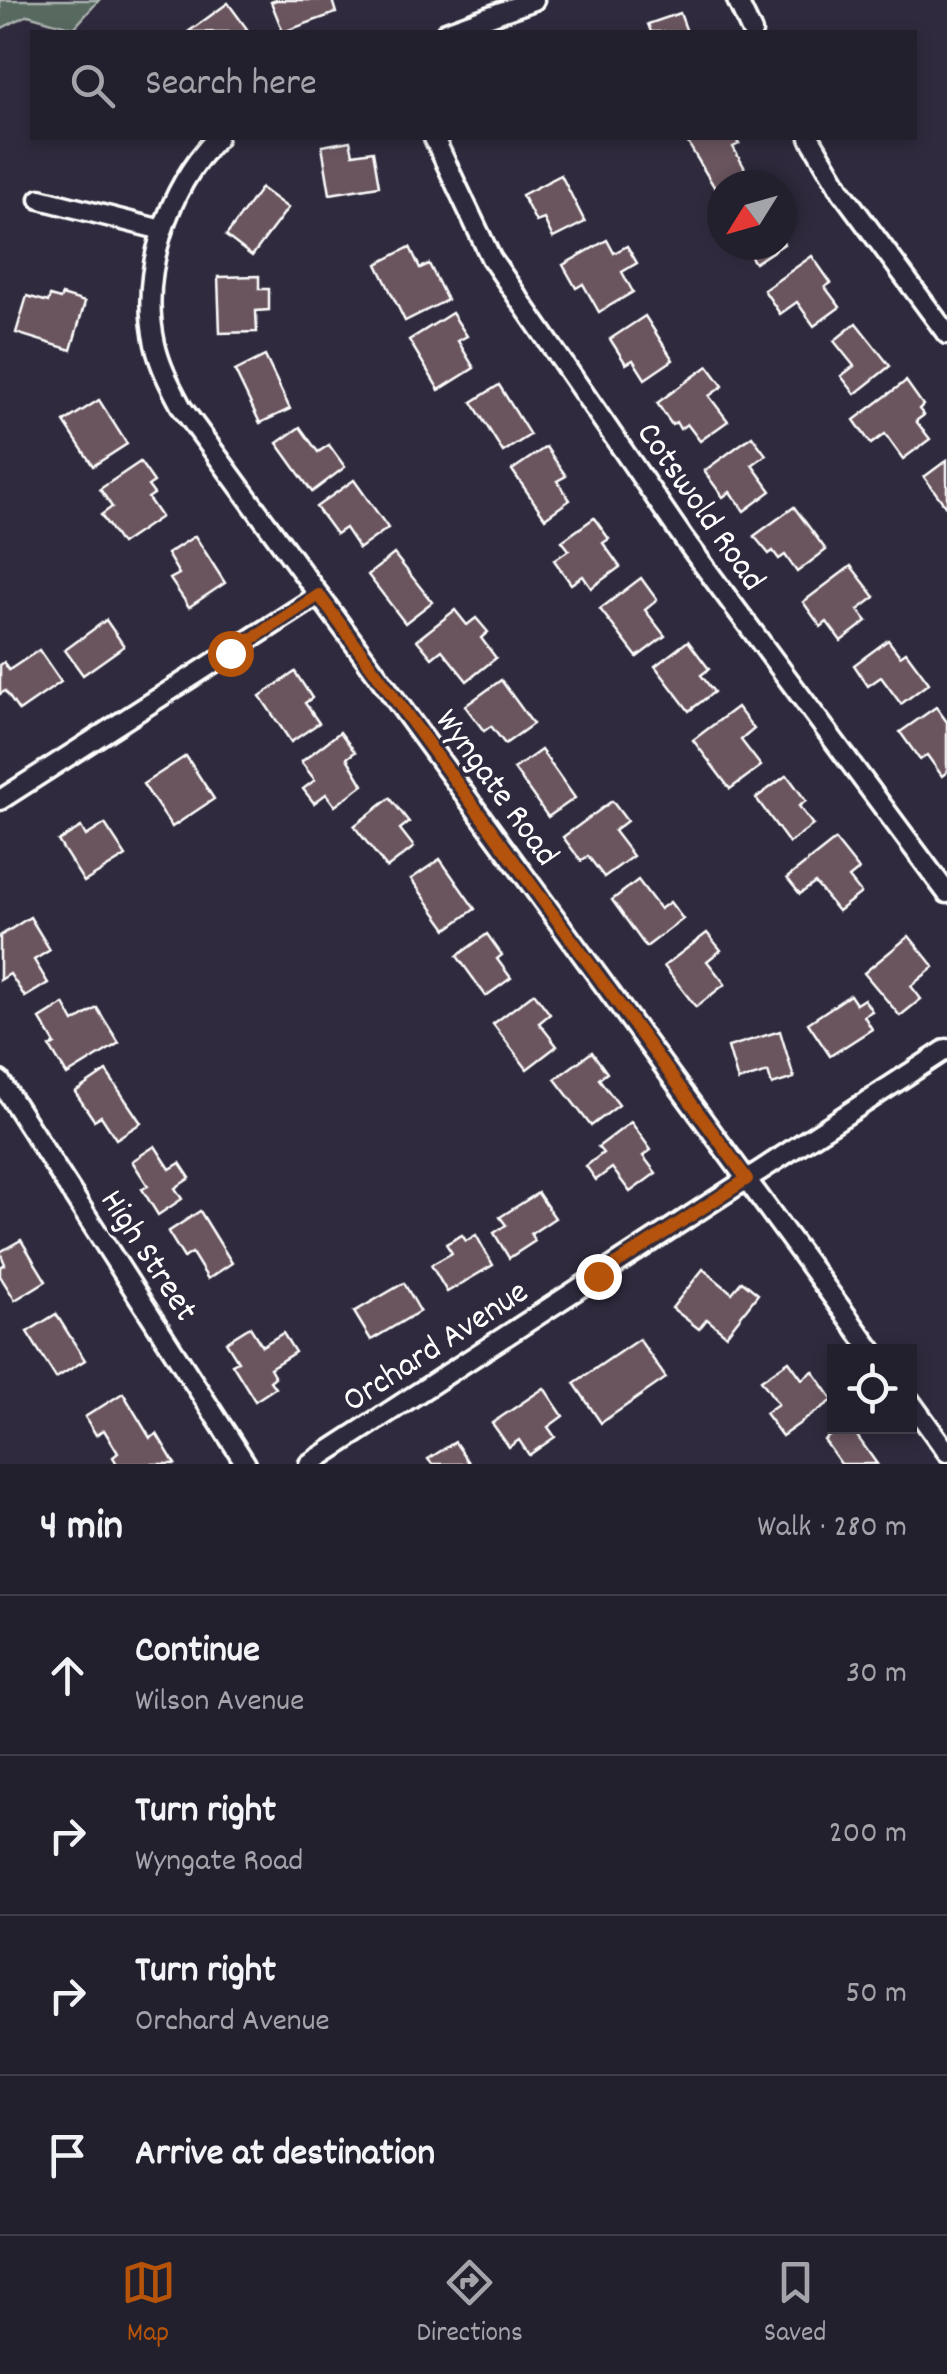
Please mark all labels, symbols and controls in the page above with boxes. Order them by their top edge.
search box [30,30,917,140]
icon: search [65,58,120,113]
text: Search here [145,58,317,113]
north arrow [707,170,797,260]
street label: Cotswold Road [622,413,776,603]
route start [208,631,254,677]
street label: Wyngate Road [421,700,569,878]
street label: High Street [85,1181,208,1333]
route end [576,1254,622,1300]
street label: Orchard Avenue [334,1269,540,1427]
map controls [827,1344,917,1434]
button: locate [827,1344,917,1434]
text: 4 min [40,1499,123,1559]
text: Walk · 280 m [757,1506,907,1552]
text: Continue [135,1625,260,1680]
icon: ahead [40,1648,95,1703]
text: 30 m [846,1652,907,1698]
text: Wilson Avenue [135,1680,304,1726]
text: Turn right [135,1785,276,1840]
icon: right [40,1808,95,1863]
text: 200 m [829,1812,907,1858]
text: Wyngate Road [135,1840,303,1886]
text: Turn right [135,1945,276,2000]
icon: right [40,1968,95,2023]
text: 50 m [845,1972,907,2018]
text: Orchard Avenue [135,2000,330,2046]
icon: arrive [40,2128,95,2183]
text: Arrive at destination [135,2128,435,2183]
tab: Map [121,2255,176,2355]
tab: Directions [417,2255,523,2355]
tab: Saved [764,2255,826,2355]

